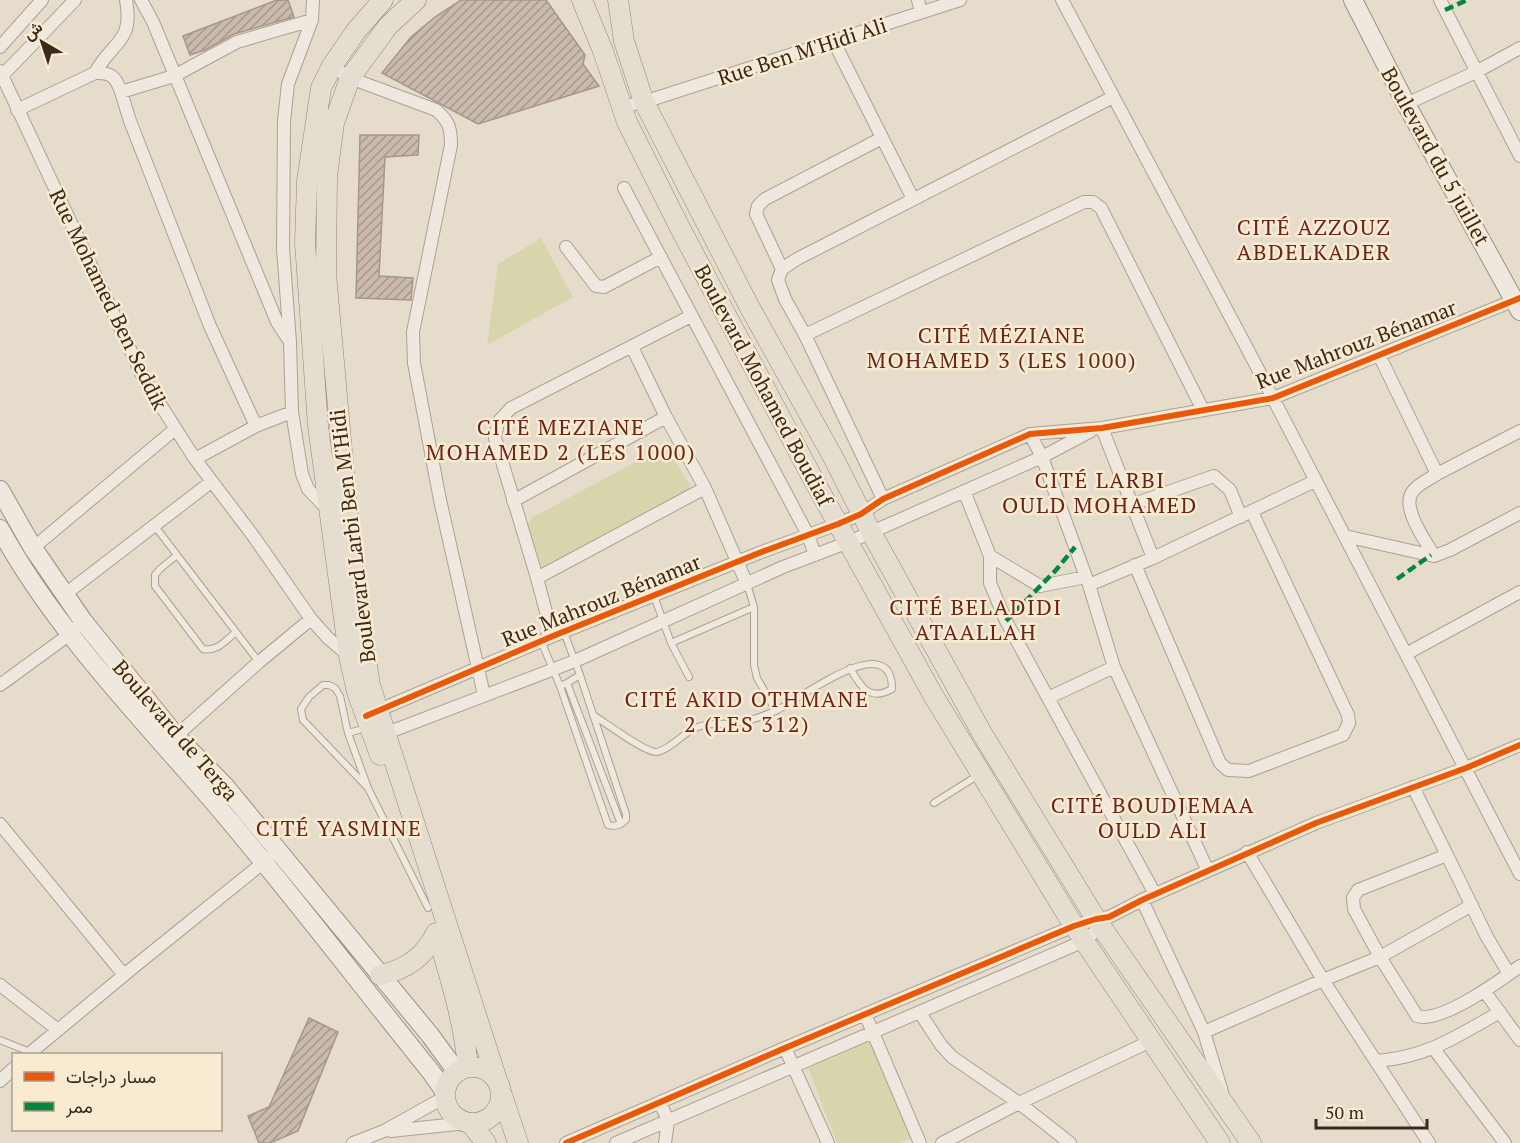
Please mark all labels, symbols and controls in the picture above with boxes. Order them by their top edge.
street label: Rue Ben M'Hidi Ali [714,10,890,92]
north arrow [12,12,72,72]
text: ش [18,16,47,45]
street label: Boulevard du 5 juillet [1375,62,1497,250]
street label: Rue Mohamed Ben Seddik [43,184,175,414]
district label: CITÉ AZZOUZ ABDELKADER [1236,212,1392,266]
street label: Boulevard Mohamed Boudiaf [688,259,841,512]
street label: Rue Mahrouz Bénamar [1252,293,1460,395]
district label: CITÉ MÉZIANE MOHAMED 3 (LES 1000) [867,320,1137,374]
street label: Boulevard Larbi Ben M'Hidi [323,407,381,665]
district label: CITÉ MEZIANE MOHAMED 2 (LES 1000) [426,412,696,466]
district label: CITÉ LARBI OULD MOHAMED [1002,465,1198,519]
street label: Rue Mahrouz Bénamar [497,547,705,653]
district label: CITÉ BELADIDI ATAALLAH [889,592,1063,646]
street label: Boulevard de Terga [107,653,245,807]
district label: CITÉ AKID OTHMANE 2 (LES 312) [624,684,870,738]
district label: CITÉ BOUDJEMAA OULD ALI [1051,790,1255,844]
district label: CITÉ YASMINE [256,813,422,842]
legend [12,1053,222,1131]
text: مسار دراجات [66,1064,156,1088]
scale bar [1316,1092,1427,1130]
text: ممر [65,1094,93,1118]
text: 50 m [1325,1100,1365,1124]

